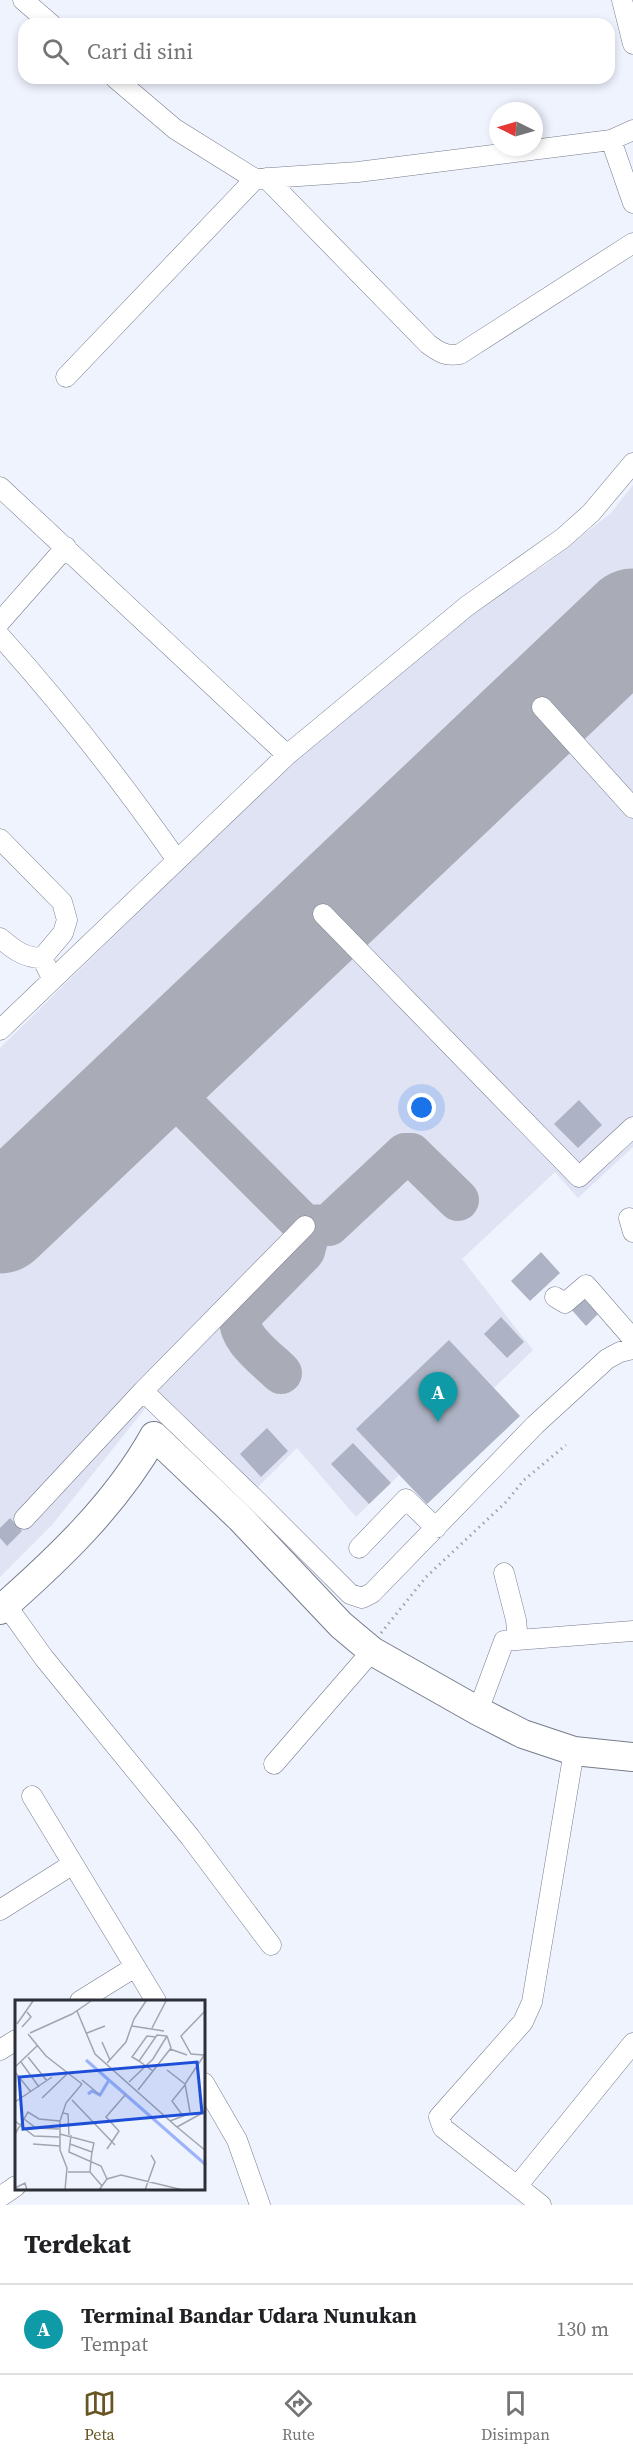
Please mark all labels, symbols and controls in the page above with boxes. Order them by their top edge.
search box [18,18,615,84]
icon: search [39,35,72,68]
text: Cari di sini [87,36,193,66]
north arrow [489,102,543,156]
your location [407,1093,436,1122]
pin: A [418,1372,458,1422]
inset map [15,2000,206,2190]
text: Terdekat [24,2226,131,2262]
text: Terminal Bandar Udara Nunukan [81,2300,417,2330]
text: A [37,2315,50,2343]
text: 130 m [556,2315,609,2343]
text: Tempat [81,2330,148,2358]
tab: Peta [83,2387,116,2445]
tab: Rute [282,2387,315,2445]
tab: Disimpan [481,2387,550,2445]

